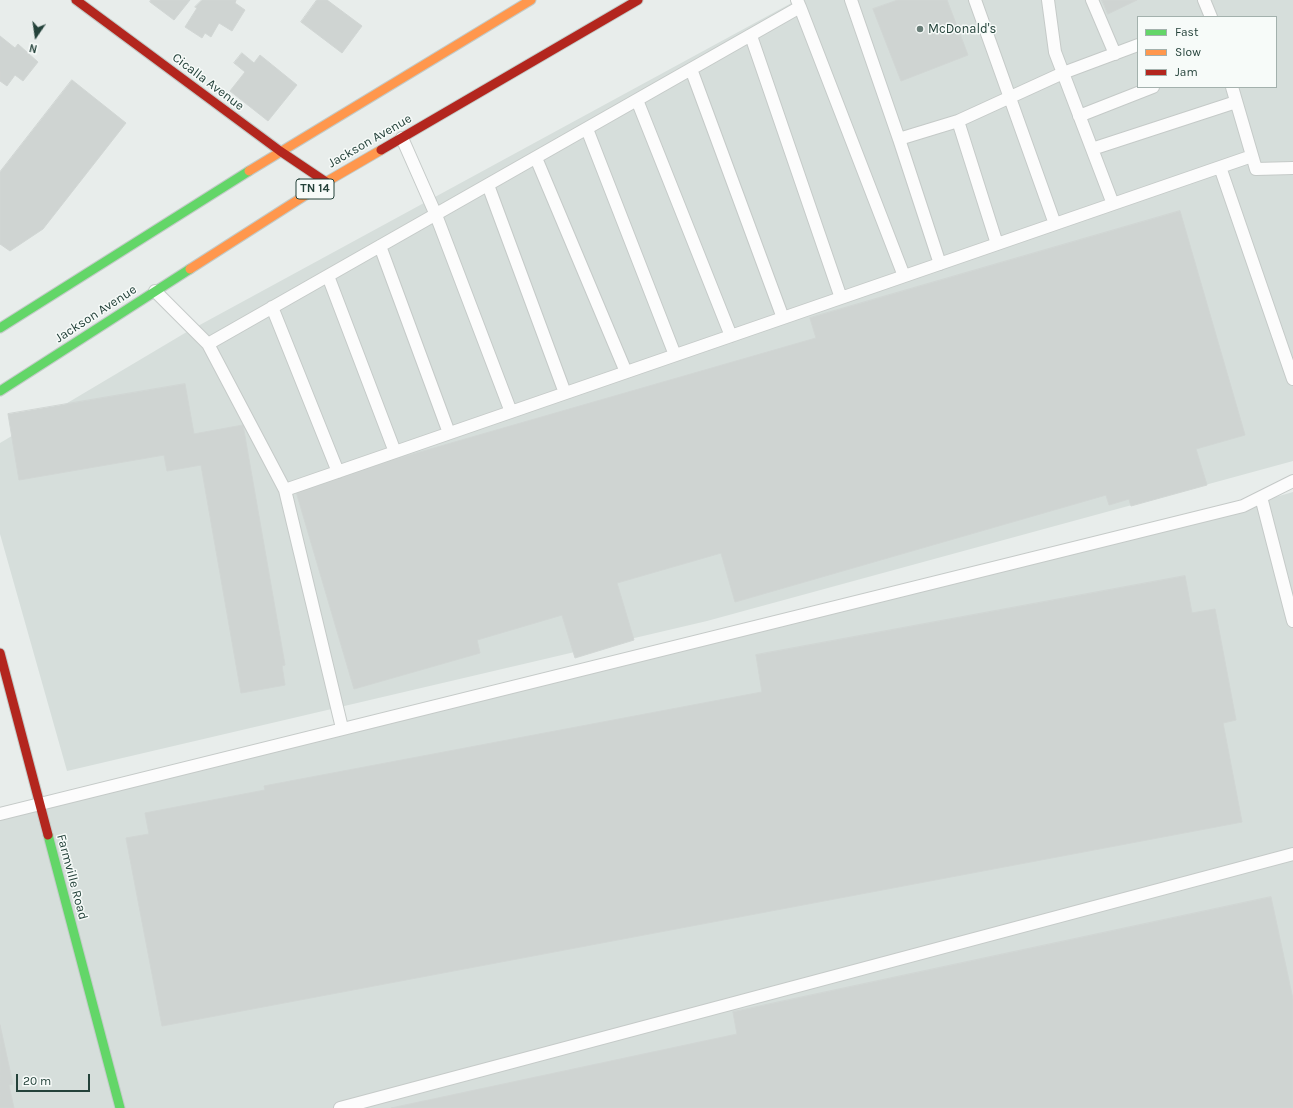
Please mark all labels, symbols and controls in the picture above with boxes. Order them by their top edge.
north arrow [16,16,56,56]
legend [1137,16,1277,88]
place label: McDonald's [928,21,996,37]
marker: McDonald's [915,24,925,34]
text: Fast [1175,25,1198,39]
text: N [28,41,39,55]
text: Slow [1175,45,1201,59]
street label: Cicalla Avenue [169,50,247,114]
text: Jam [1175,65,1198,79]
street label: Jackson Avenue [325,111,415,171]
road number: TN 14 [296,179,334,199]
street label: Jackson Avenue [52,282,140,346]
street label: Farmville Road [53,833,91,921]
scale bar [18,1066,92,1092]
text: 20 m [23,1074,51,1088]

